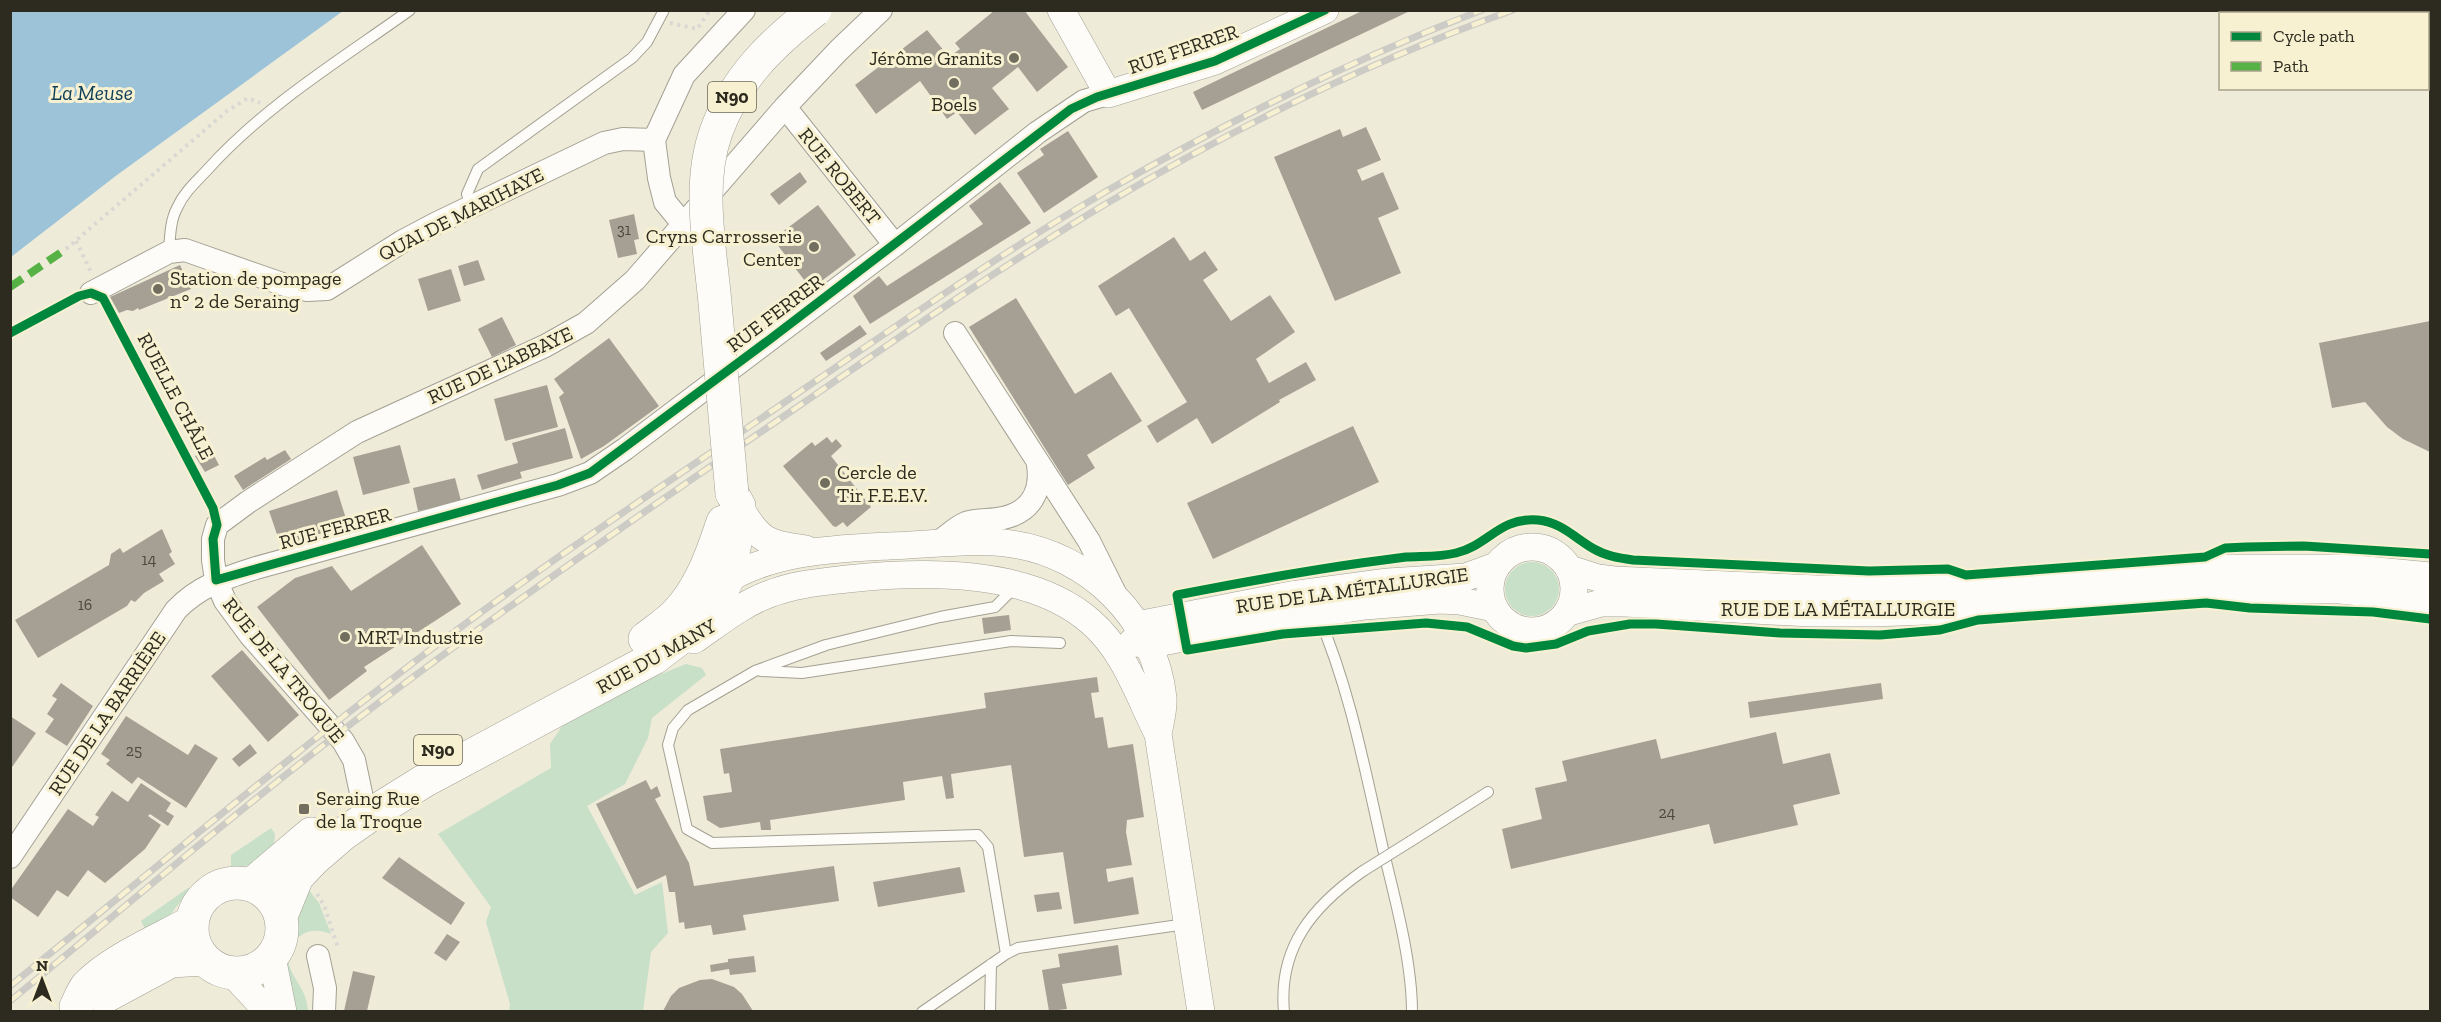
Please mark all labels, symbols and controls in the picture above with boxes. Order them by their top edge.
legend [2219,12,2429,90]
street label: RUE FERRER [1125,19,1242,79]
text: Cycle path [2273,25,2355,47]
place label: Jérôme Granits [869,46,1002,70]
marker: Jérôme Granits [1007,51,1021,65]
text: Path [2273,55,2309,77]
marker: Boels [947,76,961,90]
water label: La Meuse [51,80,133,105]
road number: N90 [708,82,756,112]
place label: Boels [931,92,977,116]
street label: RUE ROBERT [794,123,886,229]
street label: QUAI DE MARIHAYE [374,162,548,266]
house number: 31 [617,220,631,239]
place label: Cryns Carrosserie Center [646,224,802,271]
marker: Cryns Carrosserie Center [807,240,821,254]
place label: Station de pompage n° 2 de Seraing [170,266,341,313]
street label: RUE FERRER [722,269,828,357]
marker: Station de pompage n° 2 de Seraing [151,282,165,296]
street label: RUE DE L'ABBAYE [424,321,576,409]
street label: RUELLE CHÂLE [133,329,219,463]
place label: Cercle de Tir F.E.E.V. [837,460,928,507]
marker: Cercle de Tir F.E.E.V. [818,476,832,490]
street label: RUE FERRER [277,501,394,554]
house number: 14 [142,550,157,569]
street label: RUE DE LA MÉTALLURGIE [1234,562,1470,618]
street label: RUE DE LA TROQUE [218,592,350,748]
house number: 16 [78,595,92,614]
street label: RUE DE LA MÉTALLURGIE [1721,597,1955,621]
street label: RUE DU MANY [592,613,721,699]
place label: MRT Industrie [357,625,483,649]
street label: RUE DE LA BARRIÈRE [43,627,171,799]
marker: MRT Industrie [338,630,352,644]
road number: N90 [414,735,462,765]
house number: 25 [126,741,142,760]
place label: Seraing Rue de la Troque [316,786,422,833]
marker: Seraing Rue de la Troque [297,802,311,816]
house number: 24 [1659,803,1676,822]
north arrow [12,950,72,1010]
text: N [36,956,48,975]

